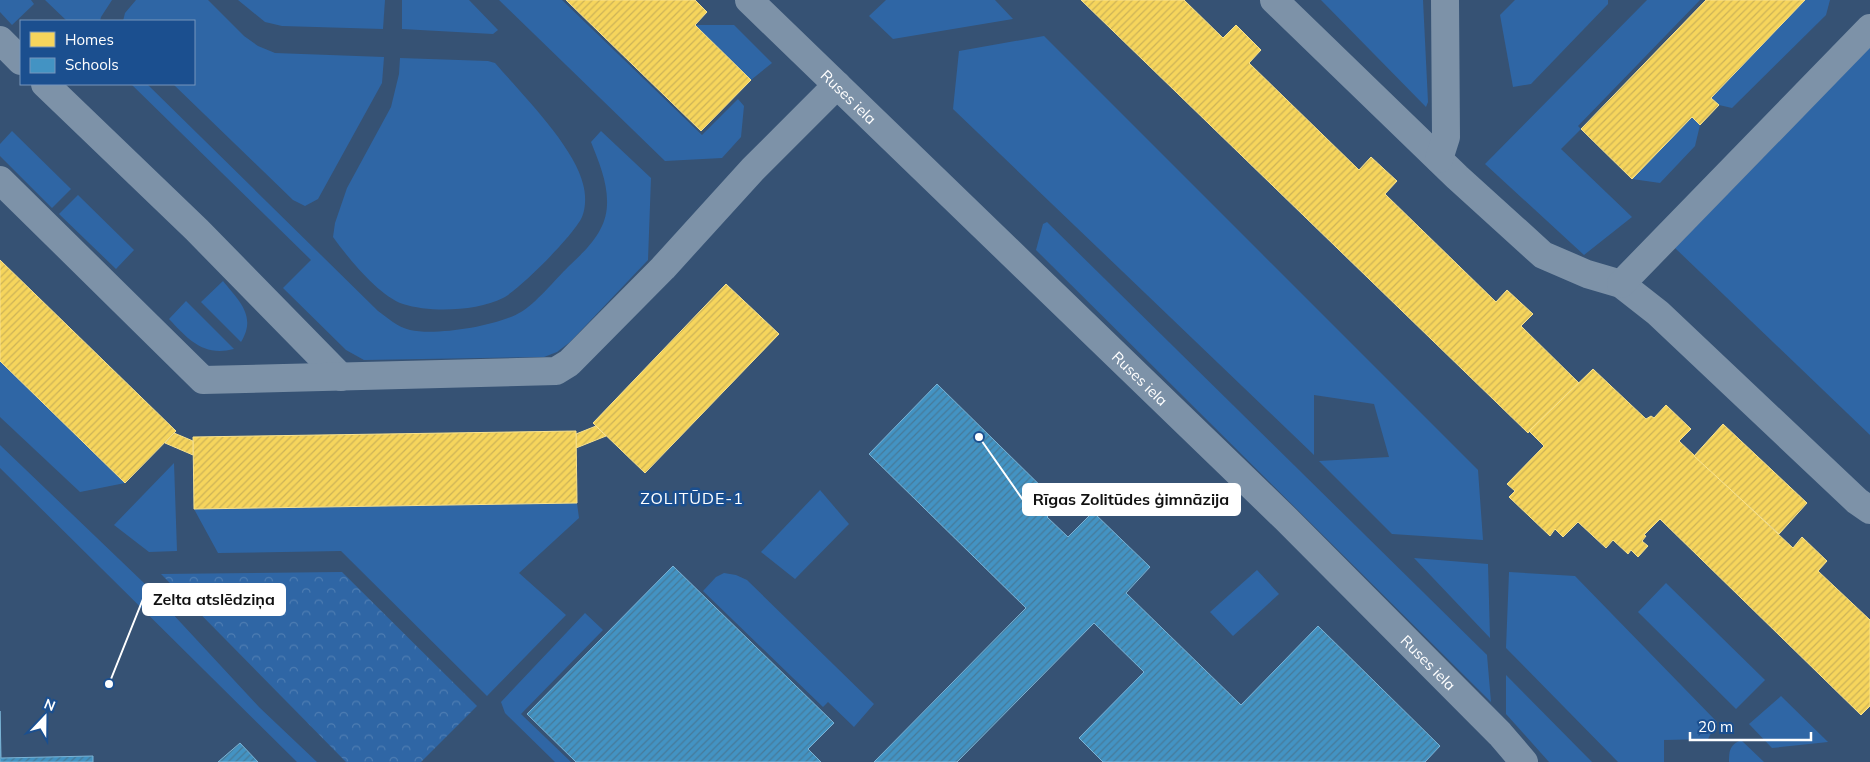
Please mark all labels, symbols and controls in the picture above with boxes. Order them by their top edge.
legend [20,20,195,85]
text: Homes [65,30,114,49]
text: Schools [65,55,119,74]
street label: Ruses iela [817,65,881,128]
street label: Ruses iela [1108,347,1172,409]
callout: Rīgas Zolitūdes ģimnāzija [1023,484,1240,515]
district label: ZOLITŪDE-1 [640,488,744,508]
text: Rīgas Zolitūdes ģimnāzija [1033,489,1229,509]
callout: Zelta atslēdziņa [143,584,285,615]
text: Zelta atslēdziņa [153,589,275,610]
street label: Ruses iela [1397,631,1460,694]
north arrow [20,692,70,742]
text: N [42,695,58,715]
scale bar [1690,710,1811,742]
text: 20 m [1698,717,1733,736]

